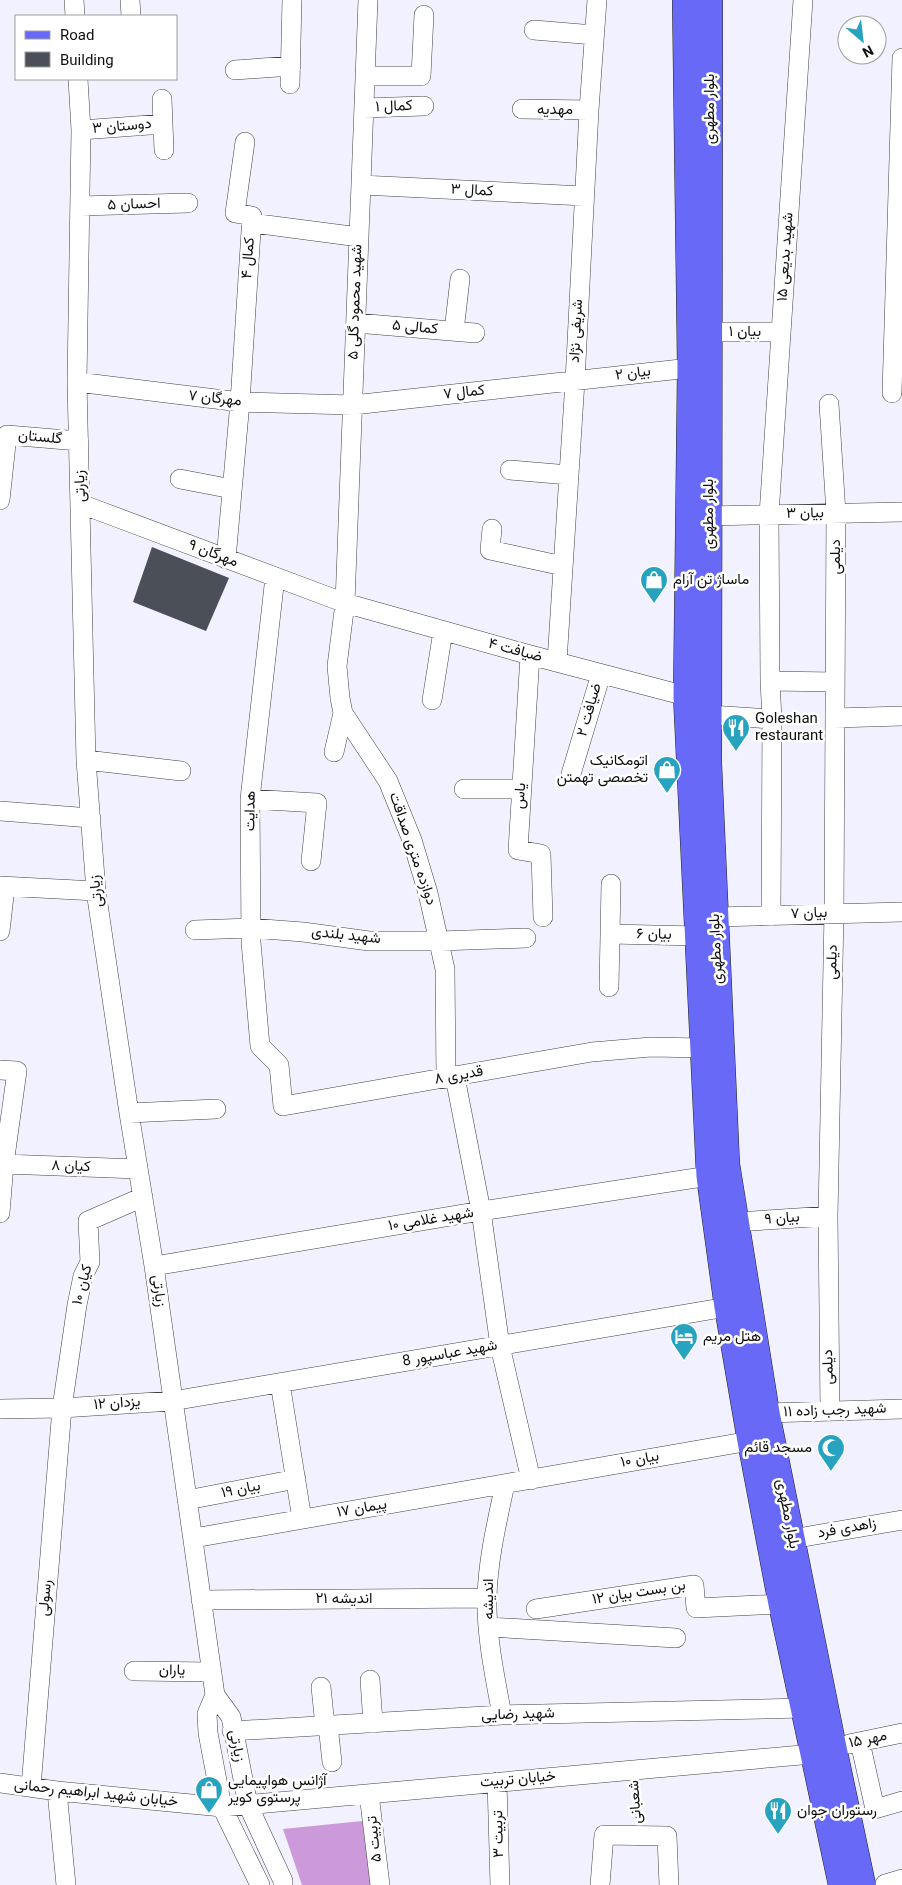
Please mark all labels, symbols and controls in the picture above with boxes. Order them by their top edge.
legend [15,15,178,80]
north arrow [837,15,887,65]
text: Road [60,25,94,48]
text: N [858,38,877,62]
text: Building [60,50,114,73]
street label: بلوار مطهری [699,74,722,144]
street label: کمال ۱ [375,95,413,119]
street label: مهدیه [537,99,573,122]
street label: دوستان ۳ [91,113,153,141]
street label: کمال ۳ [450,178,494,204]
street label: احسان ۵ [107,193,161,217]
street label: شهید بدیعی ۱۵ [771,211,801,302]
street label: کمال ۴ [236,236,262,279]
street label: شهید محمود گلی ۵ [342,244,370,360]
street label: شریفی نژاد [564,298,590,363]
street label: کمالی ۵ [391,315,439,341]
street label: بیان ۱ [729,321,761,344]
street label: بیان ۲ [614,360,652,388]
street label: کمال ۷ [442,379,486,407]
street label: مهرگان ۷ [187,385,243,413]
street label: گلستان [17,425,63,451]
street label: زیارتی [69,470,93,502]
street label: بلوار مطهری [698,479,721,549]
street label: بیان ۳ [786,502,824,526]
street label: مهرگان ۹ [185,534,241,574]
street label: دیلمی [825,539,848,575]
shop icon: ماساژ تن آرام [639,565,669,604]
place label: ماساژ تن آرام [673,569,749,592]
street label: ضیافت ۴ [485,633,545,669]
street label: ضیافت ۲ [571,681,609,739]
place label: Goleshan restaurant [755,708,823,748]
restaurant icon: Goleshan restaurant [721,713,751,752]
place label: اتومکانیک تخصصی تهمتن [557,750,648,790]
shop icon: اتومکانیک تخصصی تهمتن [652,755,682,794]
street label: یاس [509,782,533,810]
street label: دوازده متری صداقت [382,789,442,909]
street label: هدایت [239,791,263,831]
street label: زیارتی [84,874,110,908]
street label: بیان ۷ [790,902,828,926]
street label: بلوار مطهری [704,913,730,985]
street label: شهید بلندی [310,921,382,951]
street label: بیان ۶ [636,923,672,947]
street label: دیلمی [821,944,845,980]
street label: قدیری ۸ [433,1060,485,1092]
street label: کیان ۸ [51,1155,91,1179]
street label: شهید غلامی ۱۰ [387,1202,476,1238]
street label: بیان ۹ [764,1206,800,1232]
street label: کیان ۱۰ [67,1262,99,1308]
street label: زیارتی [145,1274,171,1308]
hotel icon: هتل مریم [669,1322,699,1361]
place label: هتل مریم [703,1326,761,1349]
street label: شهید عباسپور 8 [401,1334,499,1374]
street label: دیلمی [817,1349,841,1385]
street label: یزدان ۱۲ [93,1391,141,1417]
street label: شهید رجب زاده ۱۱ [783,1398,887,1424]
mosque icon: مسجد قائم [816,1433,846,1472]
place label: مسجد قائم [744,1437,812,1460]
street label: بیان ۱۰ [619,1445,661,1475]
street label: بیان ۱۹ [219,1475,263,1505]
street label: بلوار مطهری [769,1477,805,1551]
street label: پیمان ۱۷ [335,1493,389,1525]
street label: زاهدی فرد [816,1513,878,1545]
street label: بن بست بیان ۱۲ [591,1574,687,1612]
street label: رسولی [33,1579,59,1617]
street label: اندیشه [478,1579,501,1619]
street label: اندیشه ۲۱ [315,1588,373,1611]
street label: یاران [159,1659,185,1683]
street label: شهید رضایی [481,1702,555,1728]
street label: مهر ۱۵ [847,1725,889,1755]
street label: زیارتی [222,1728,250,1764]
street label: خیابان تربیت [479,1765,557,1795]
place label: آژانس هواپیمایی پرستوی کویر [227,1770,328,1810]
street label: خیابان شهید ابراهیم رحمانی [13,1774,179,1814]
shop icon: آژانس هواپیمایی پرستوی کویر [194,1775,224,1814]
street label: شعبانی [623,1779,649,1825]
restaurant icon: رستوران جوان [763,1796,793,1835]
place label: رستوران جوان [797,1800,877,1823]
street label: تربیت ۳ [487,1810,511,1858]
street label: تربیت ۵ [361,1814,389,1863]

